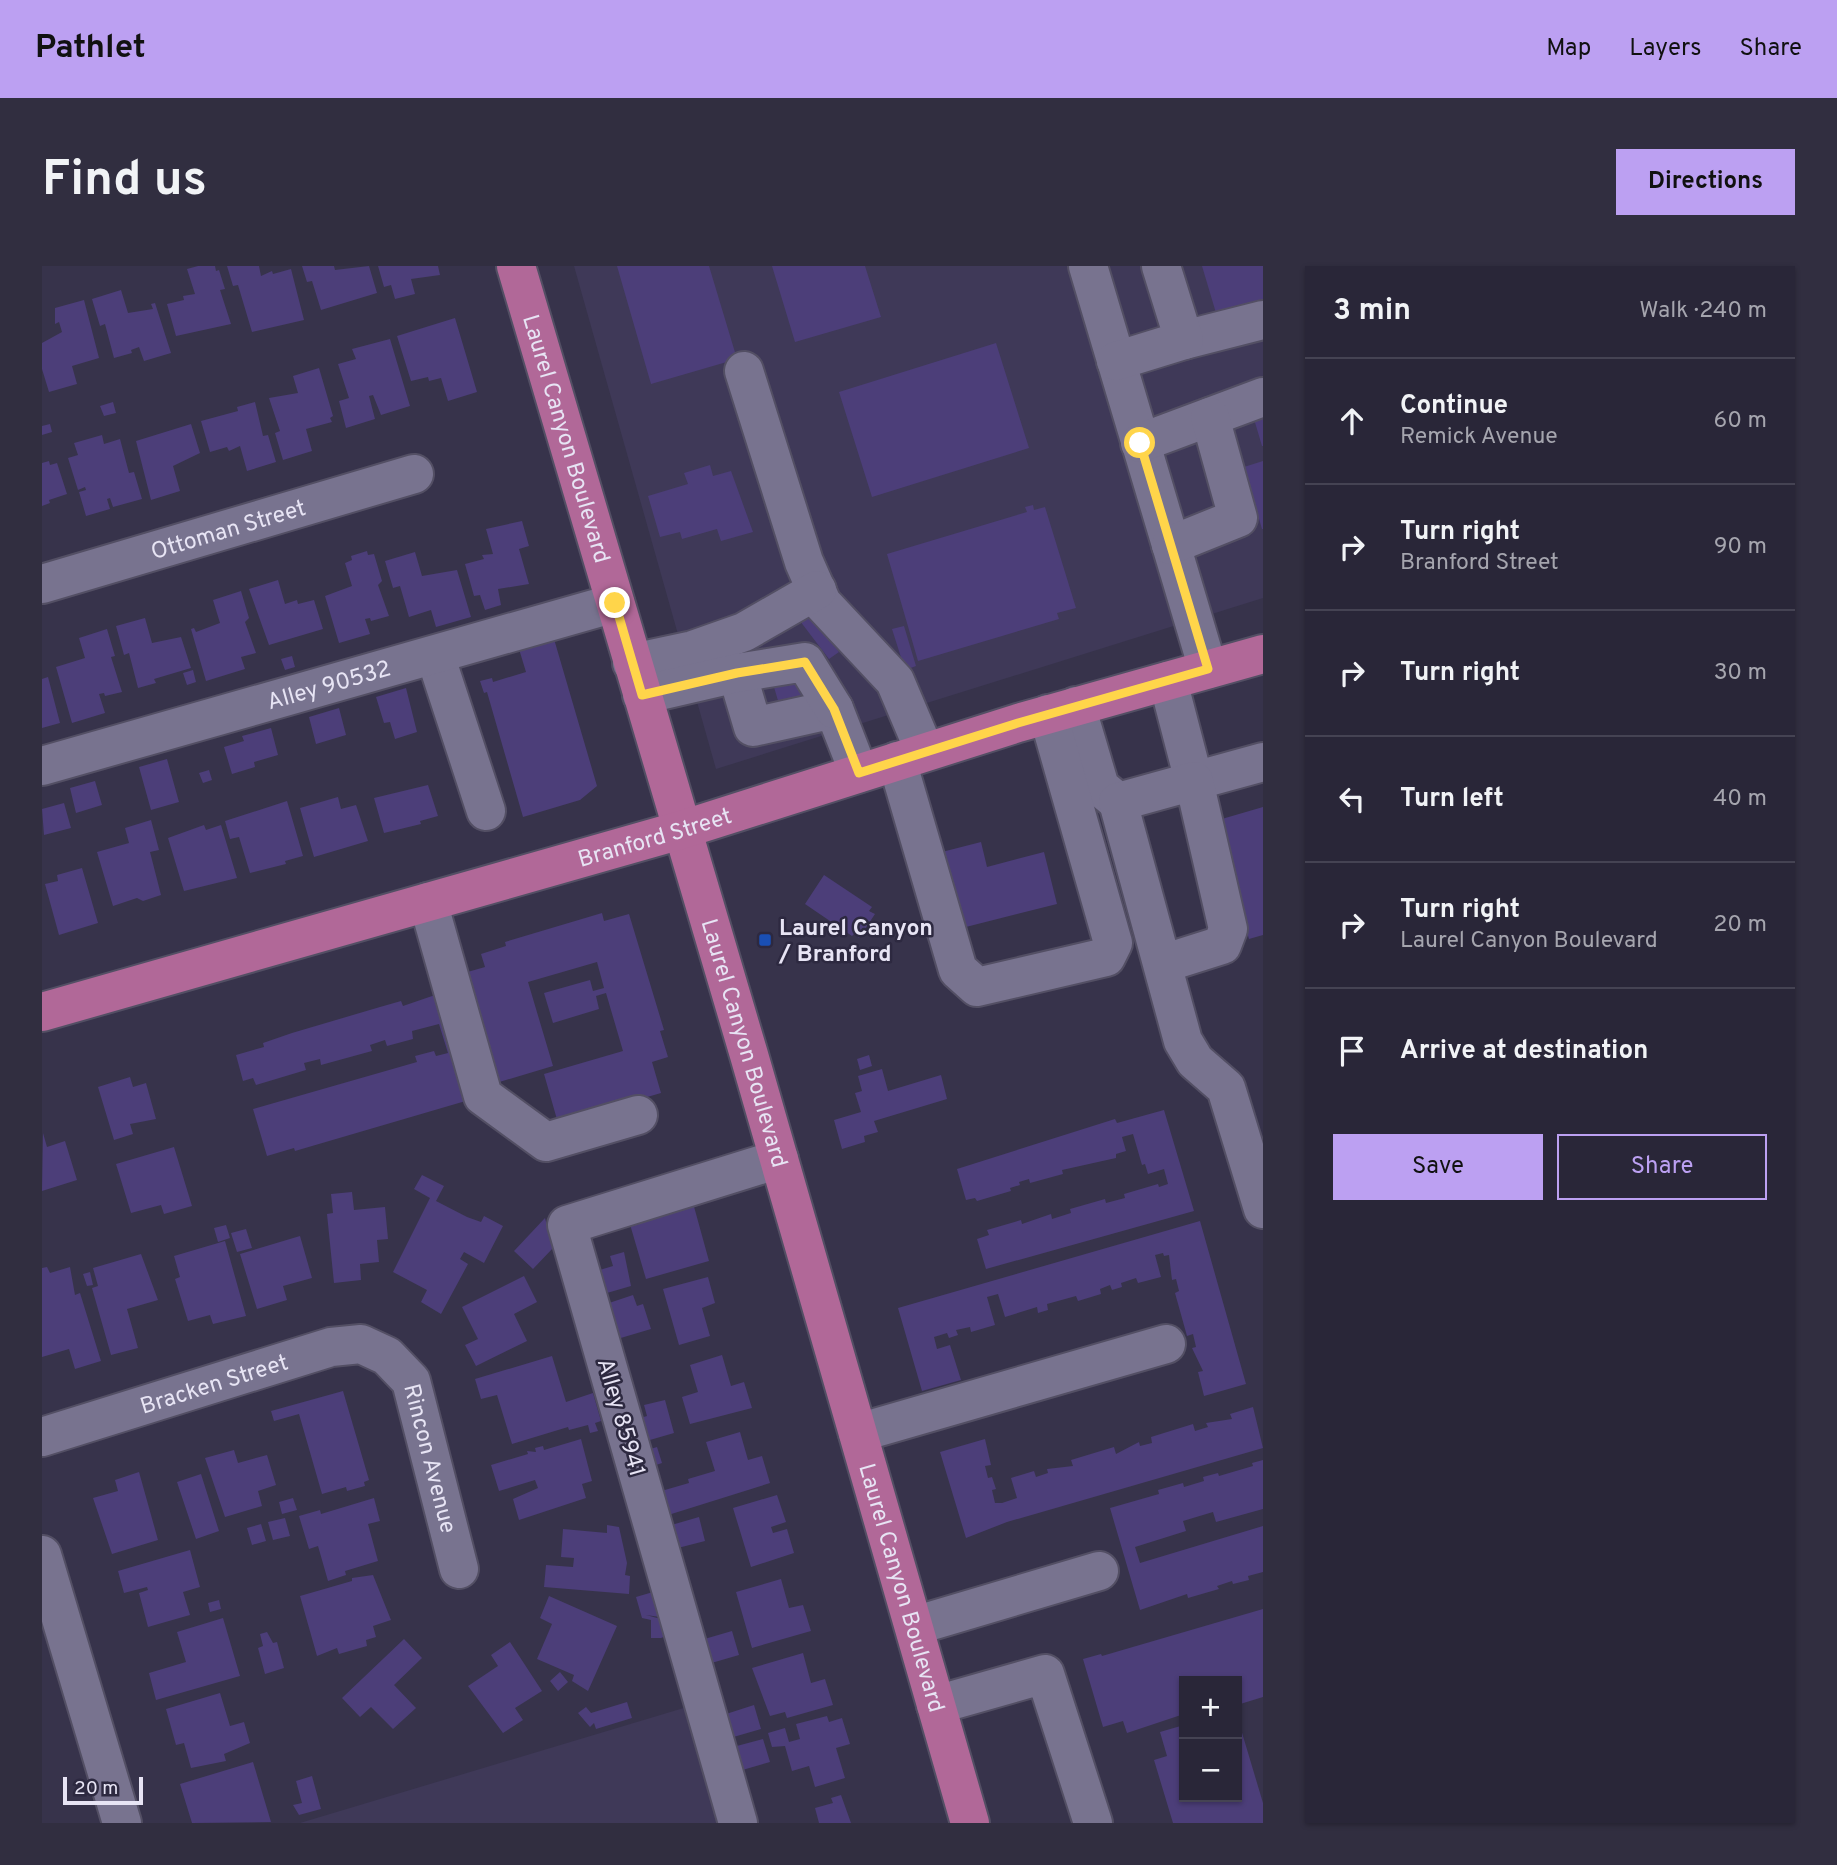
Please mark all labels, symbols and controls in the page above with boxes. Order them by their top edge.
text: Pathlet [35,28,146,70]
text: Map [1546,34,1591,64]
text: Layers [1629,34,1701,64]
text: Share [1739,34,1802,64]
button: Directions [1616,149,1795,215]
text: Find us [42,151,207,213]
text: 3 min [1333,293,1411,330]
text: Walk · 240 m [1639,297,1767,326]
street label: Laurel Canyon Boulevard [514,312,615,567]
text: Continue [1400,390,1508,423]
icon: ahead [1333,402,1371,440]
text: 60 m [1714,407,1767,436]
text: Remick Avenue [1400,423,1558,452]
route start [1124,427,1155,458]
street label: Ottoman Street [148,495,310,568]
text: Turn right [1400,516,1520,549]
icon: right [1333,528,1371,566]
text: 90 m [1714,533,1767,562]
text: Branford Street [1400,549,1559,578]
route end [599,587,630,618]
icon: right [1333,654,1371,692]
street label: Alley 90532 [264,656,394,718]
text: Turn right [1400,657,1520,690]
text: 30 m [1714,659,1767,688]
icon: left [1333,780,1371,818]
text: Turn left [1400,783,1504,816]
text: 40 m [1713,785,1767,814]
street label: Branford Street [575,803,736,876]
text: Turn right [1400,894,1520,927]
icon: right [1333,906,1371,944]
text: 20 m [1713,911,1767,940]
place label: Laurel Canyon / Branford [778,915,933,970]
street label: Laurel Canyon Boulevard [693,916,793,1171]
text: Laurel Canyon Boulevard [1400,927,1658,956]
marker: Laurel Canyon / Branford [757,932,773,948]
icon: arrive [1333,1032,1371,1070]
text: Arrive at destination [1400,1035,1648,1068]
button: Save [1333,1134,1543,1200]
button: Share [1557,1134,1767,1200]
street label: Bracken Street [137,1349,292,1423]
street label: Alley 85941 [589,1355,650,1480]
street label: Rincon Avenue [395,1381,461,1537]
street label: Laurel Canyon Boulevard [850,1461,949,1716]
map controls [1179,1676,1242,1802]
button: + [1179,1676,1242,1739]
button: − [1179,1739,1242,1802]
scale bar [63,1774,144,1806]
text: 20 m [74,1777,118,1801]

